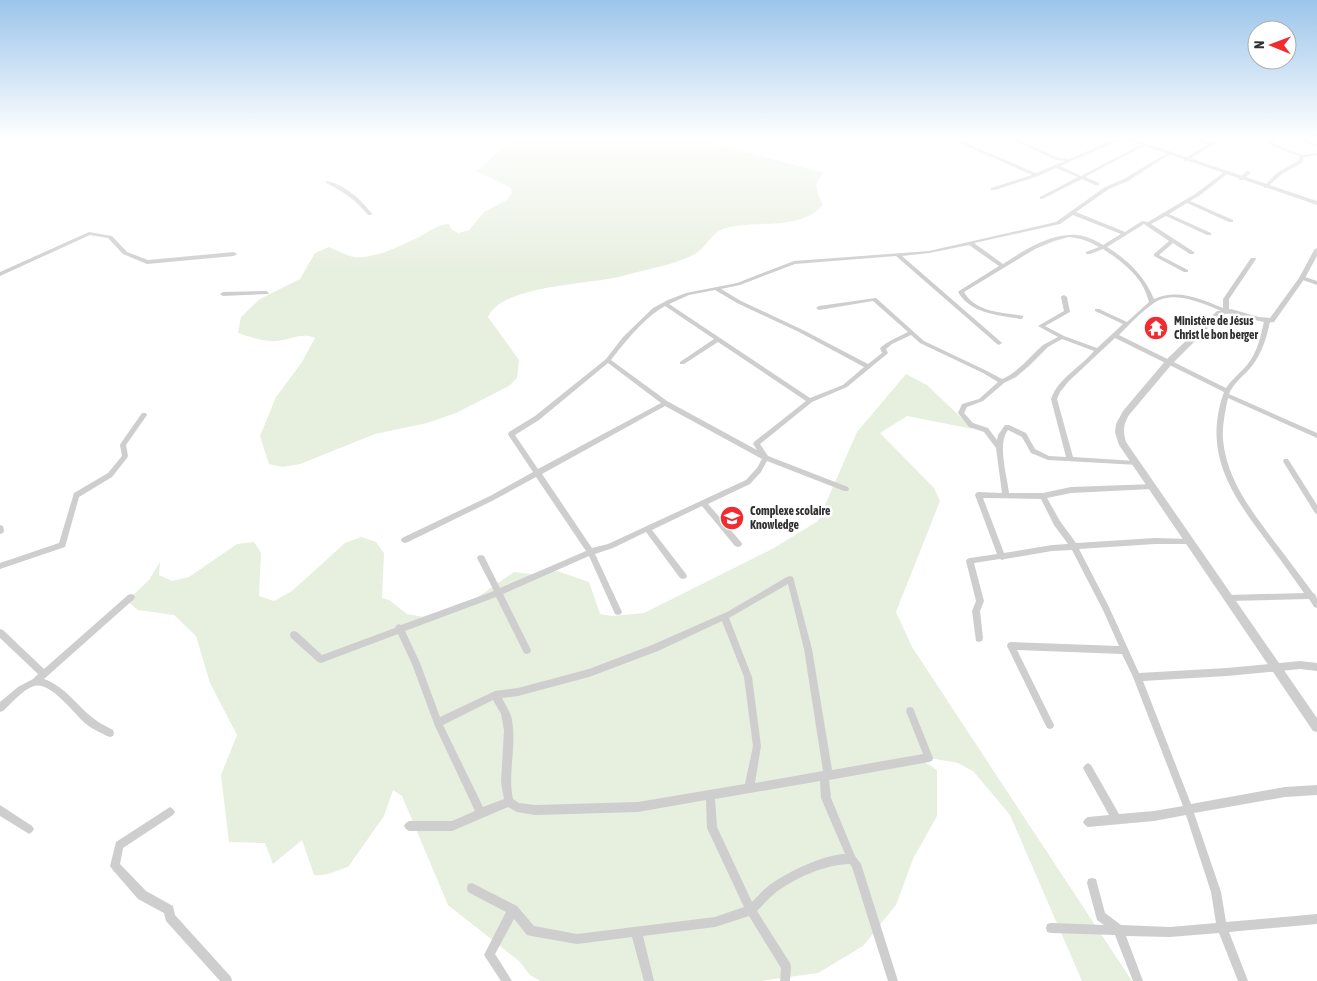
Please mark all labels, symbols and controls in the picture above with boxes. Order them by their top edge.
north arrow [1247,20,1297,70]
text: N [1251,41,1267,49]
place label: Ministère de Jésus Christ le bon berger [1174,314,1258,342]
temple icon: Ministère de Jésus Christ le bon berger [1143,315,1169,341]
place label: Complexe scolaire Knowledge [750,504,831,532]
school or university icon: Complexe scolaire Knowledge [719,505,745,531]

